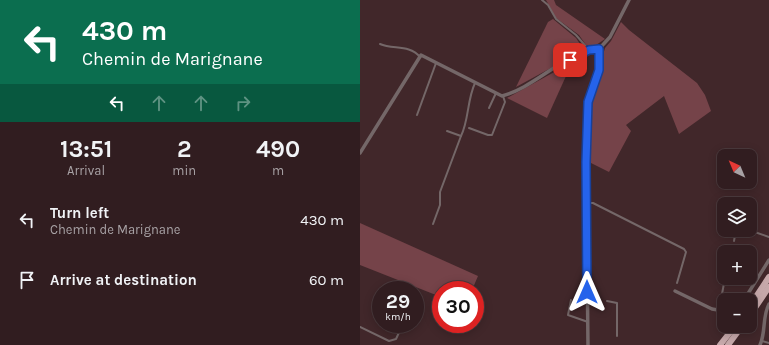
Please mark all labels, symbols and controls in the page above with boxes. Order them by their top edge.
text: 430 m [82,14,167,47]
icon: left [16,16,68,68]
pin [553,43,587,77]
text: Chemin de Marignane [82,48,263,70]
icon: arrive [559,49,581,71]
icon: left [106,92,128,114]
icon: ahead [148,92,170,114]
icon: ahead [190,92,212,114]
icon: right [232,92,254,114]
text: 13:51 [60,135,112,163]
text: 2 [177,135,191,163]
text: 490 [256,135,300,163]
north arrow [717,149,757,189]
map controls [717,149,757,333]
text: Arrival [67,163,105,178]
text: min [172,163,196,178]
text: m [272,163,284,178]
button: layers [717,197,757,237]
text: Turn left [50,204,109,222]
icon: left [16,209,38,231]
text: 430 m [300,211,344,229]
text: Chemin de Marignane [50,222,181,237]
button: + [717,245,757,285]
icon: arrive [16,269,38,291]
text: Arrive at destination [50,271,197,289]
text: 60 m [309,271,344,289]
position arrow [566,271,608,313]
speed limit sign: 30 [432,281,484,333]
text: 29 [386,290,410,313]
button: − [717,293,757,333]
text: km/h [385,311,411,323]

